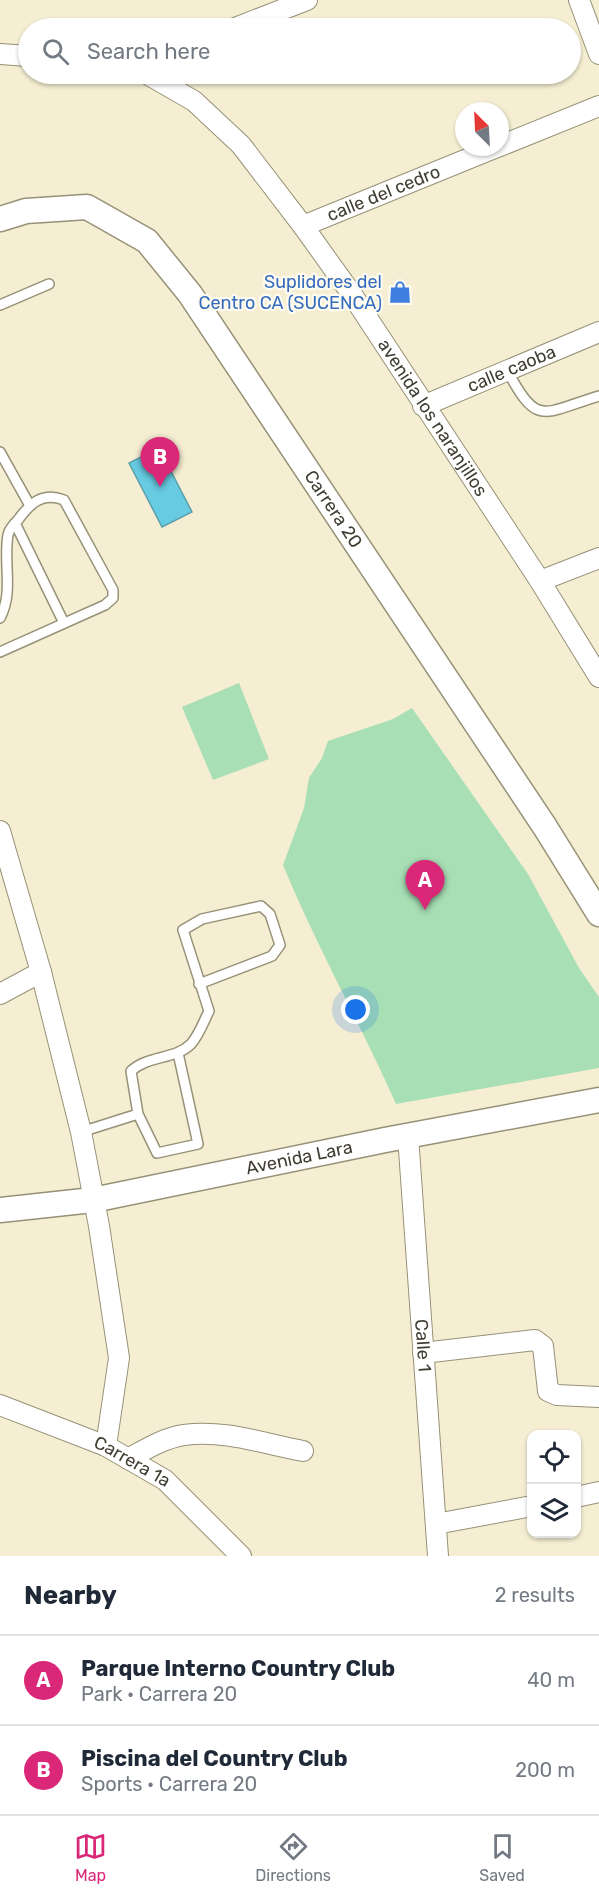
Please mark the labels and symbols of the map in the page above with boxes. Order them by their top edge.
north arrow [455,102,509,156]
street label: calle del cedro [324,160,444,226]
place label: Suplidores del Centro CA (SUCENCA) [198,271,382,314]
shop icon: Suplidores del Centro CA (SUCENCA) [387,279,413,305]
street label: avenida los naranjillos [373,335,492,500]
street label: calle caoba [464,340,559,397]
pin: B [140,438,180,487]
street label: Carrera 20 [300,466,367,552]
pin: A [406,860,444,910]
your location [341,995,370,1024]
street label: Avenida Lara [244,1136,354,1179]
street label: Calle 1 [410,1318,436,1373]
street label: Carrera 1a [91,1431,174,1492]

